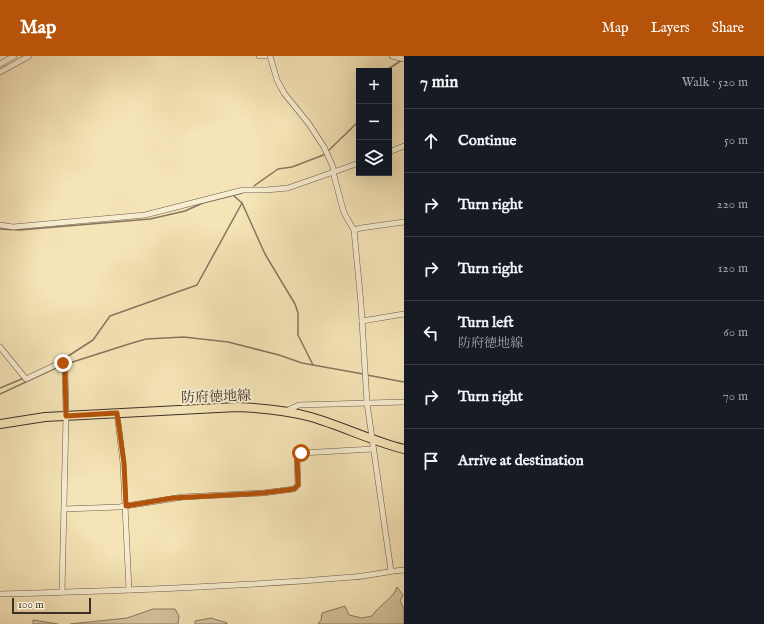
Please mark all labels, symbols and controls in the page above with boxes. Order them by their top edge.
text: Map [20,16,56,40]
text: Map [602,19,629,37]
text: Layers [651,19,690,37]
text: Share [712,19,744,37]
map controls [356,68,392,176]
button: + [356,68,392,104]
text: 7 min [420,72,458,93]
text: Walk · 520 m [682,74,748,91]
button: − [356,104,392,140]
icon: ahead [420,130,442,152]
text: Continue [458,131,516,150]
text: 50 m [724,132,748,149]
button: layers [356,140,392,176]
icon: right [420,194,442,216]
text: Turn right [458,195,523,214]
text: 220 m [717,196,748,213]
icon: right [420,258,442,280]
text: Turn right [458,259,523,278]
text: 120 m [718,260,748,277]
text: Turn left [458,313,514,332]
icon: left [420,322,442,344]
text: 60 m [723,324,748,341]
text: 防府徳地線 [458,335,523,352]
route end [54,354,72,372]
icon: right [420,386,442,408]
street label: 防府徳地線 [181,387,251,407]
text: Turn right [458,387,523,406]
text: 70 m [723,388,748,405]
route start [292,444,310,462]
icon: arrive [420,450,442,472]
text: Arrive at destination [458,451,584,470]
scale bar [12,596,91,615]
text: 100 m [18,598,44,612]

